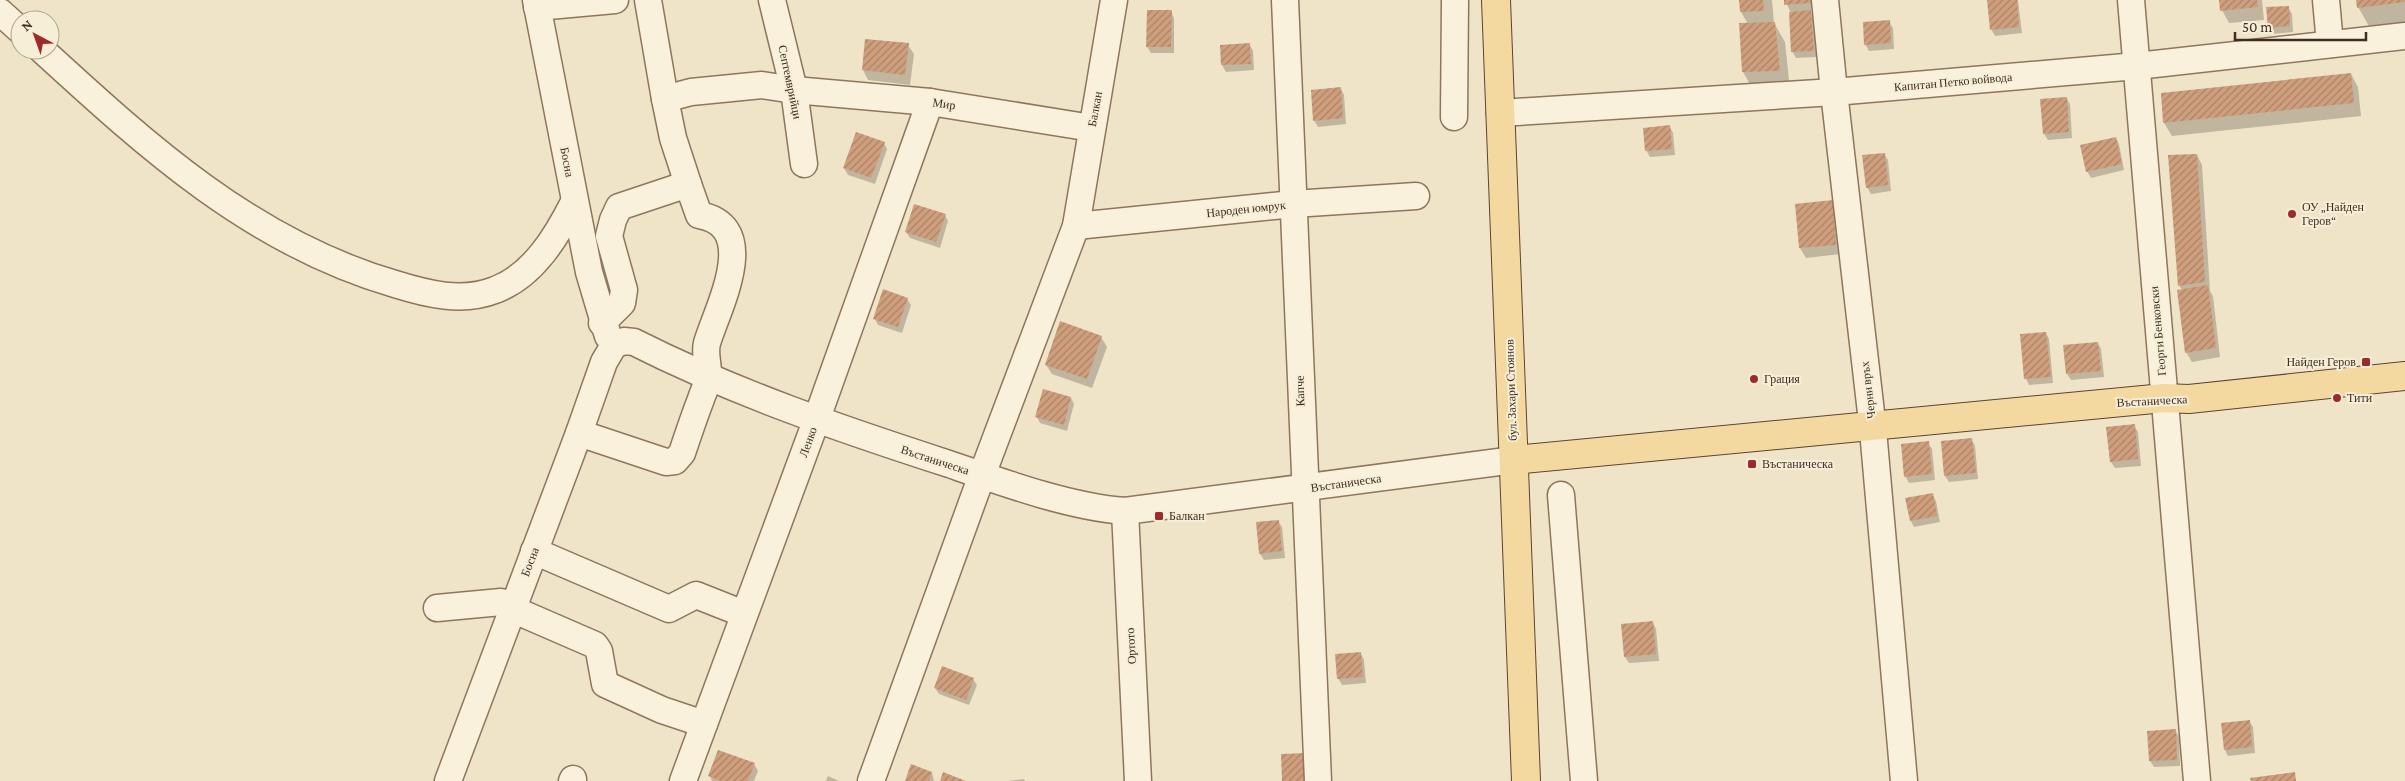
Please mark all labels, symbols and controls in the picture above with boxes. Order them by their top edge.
north arrow [10,10,60,60]
scale bar [2235,10,2366,42]
text: N [18,16,36,34]
text: 50 m [2242,19,2272,35]
street label: Септемврийци [775,44,805,121]
street label: Капитан Петко войвода [1893,70,2013,94]
street label: Балкан [1085,90,1105,128]
street label: Мир [932,95,956,113]
street label: Босна [557,146,577,179]
street label: Народен юмрук [1206,198,1287,220]
place label: ОУ „Найден Геров“ [2302,200,2365,228]
marker: ОУ „Найден Геров“ [2286,208,2298,220]
street label: Георги Бенковски [2147,285,2169,376]
street label: бул. Захари Стоянов [1502,339,1520,441]
place label: Найден Геров [2286,355,2356,369]
marker: Найден Геров [2360,356,2372,368]
street label: Черни връх [1858,360,1878,420]
place label: Грация [1764,372,1800,386]
marker: Грация [1748,373,1760,385]
street label: Капче [1292,375,1308,407]
place label: Тити [2347,391,2373,405]
street label: Въстаническа [2116,392,2189,410]
marker: Тити [2331,392,2343,404]
street label: Ленко [796,425,820,459]
street label: Въстаническа [899,442,972,478]
place label: Въстаническа [1762,457,1834,471]
marker: Въстаническа [1746,458,1758,470]
street label: Въстаническа [1310,471,1383,495]
place label: Балкан [1169,509,1205,523]
marker: Балкан [1153,510,1165,522]
street label: Босна [518,545,542,579]
street label: Ортото [1123,627,1139,665]

